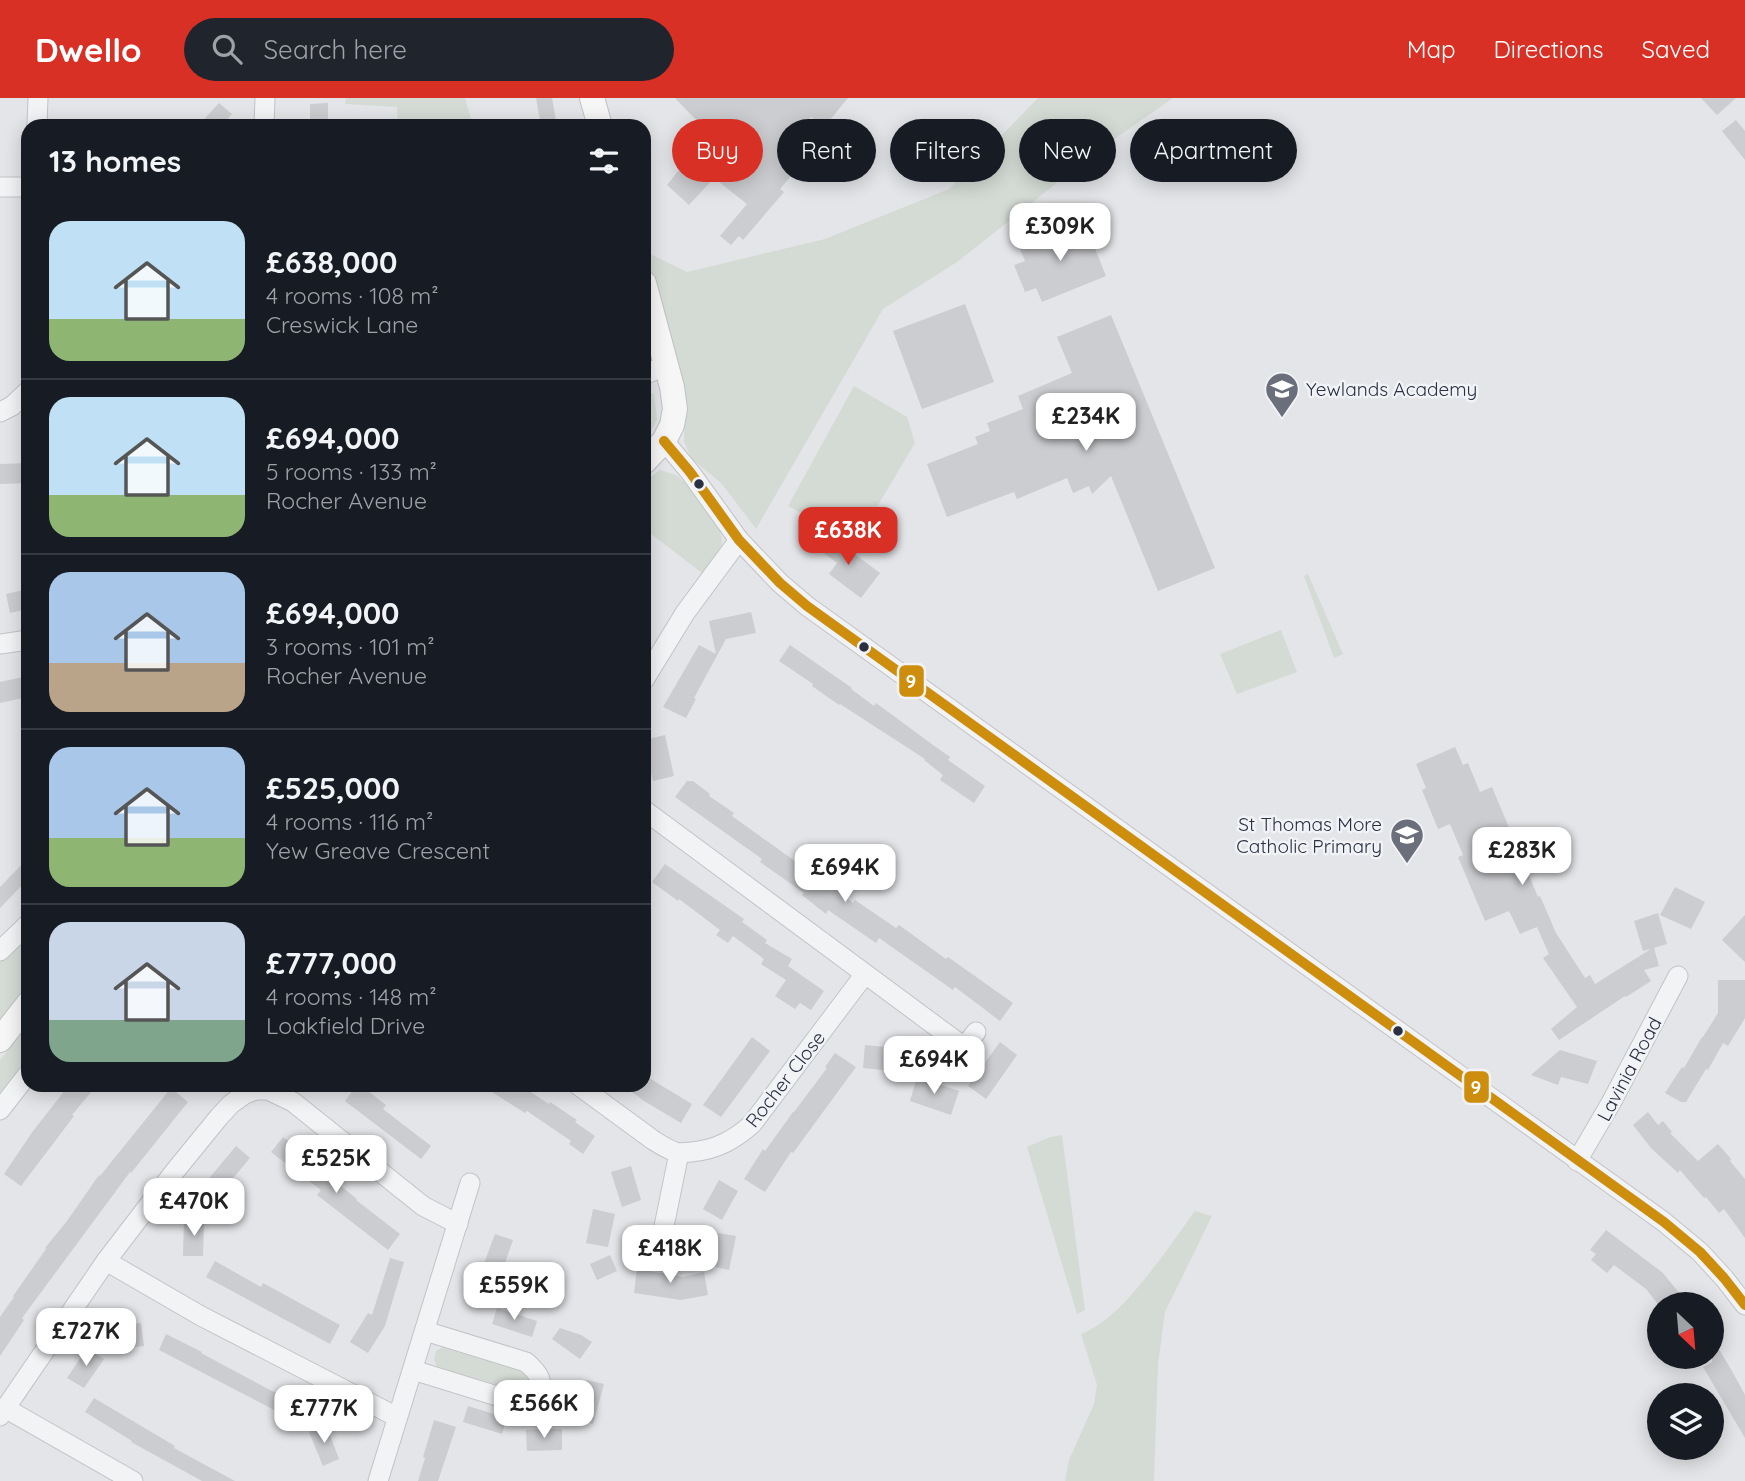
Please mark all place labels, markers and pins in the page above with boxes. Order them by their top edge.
pin: £309K [1011,204,1109,263]
school or university icon: Yewlands Academy [1263,370,1301,419]
place label: Yewlands Academy [1306,377,1477,401]
pin: £234K [1037,394,1135,453]
unlabelled marker [692,477,706,491]
pin: £638K [799,508,897,567]
unlabelled marker [857,640,871,654]
place label: St Thomas More Catholic Primary [1236,812,1382,858]
school or university icon: St Thomas More Catholic Primary [1388,816,1426,865]
pin: £283K [1473,828,1571,887]
pin: £694K [796,844,894,904]
unlabelled marker [1391,1024,1405,1038]
pin: £694K [885,1037,983,1096]
pin: £525K [287,1136,385,1195]
pin: £470K [145,1178,243,1238]
pin: £418K [621,1226,719,1285]
pin: £559K [465,1262,563,1322]
pin: £727K [37,1308,135,1368]
pin: £566K [495,1380,593,1440]
pin: £777K [275,1386,373,1445]

